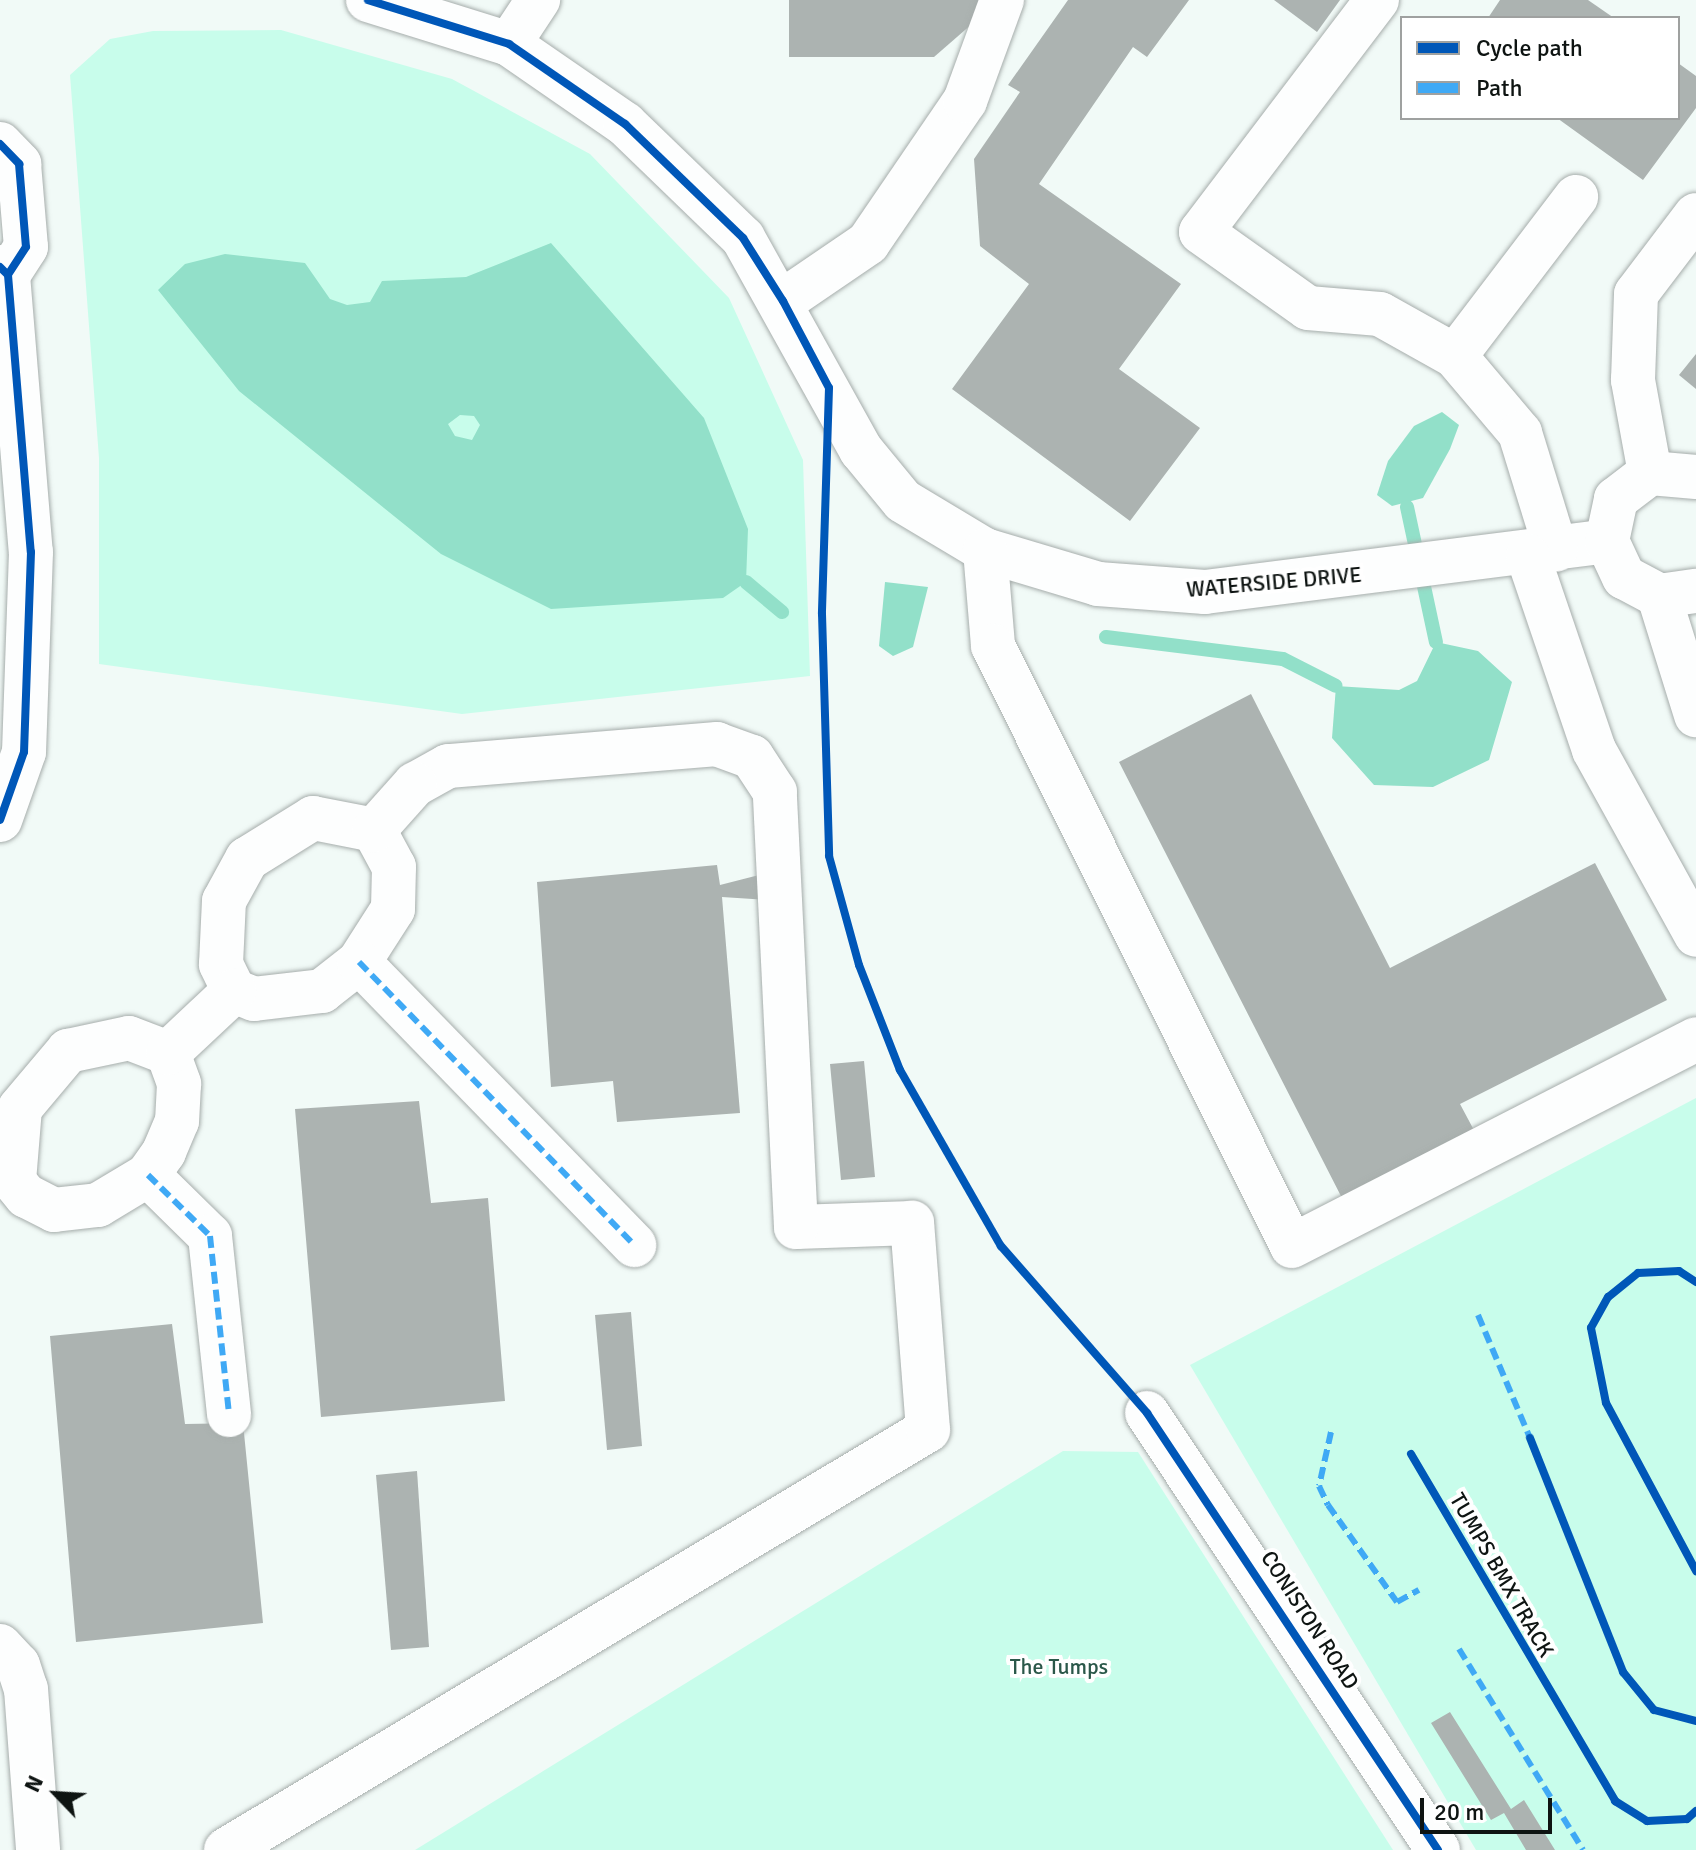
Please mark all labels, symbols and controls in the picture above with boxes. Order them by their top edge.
legend [1400,16,1680,120]
text: Cycle path [1476,33,1583,63]
text: Path [1476,73,1522,103]
street label: WATERSIDE DRIVE [1185,561,1363,603]
street label: TUMPS BMX TRACK [1444,1488,1560,1662]
street label: CONISTON ROAD [1255,1546,1365,1694]
park label: The Tumps [1010,1654,1108,1680]
north arrow [16,1754,96,1834]
text: N [18,1771,49,1796]
scale bar [1424,1782,1556,1832]
text: 20 m [1434,1797,1484,1827]

